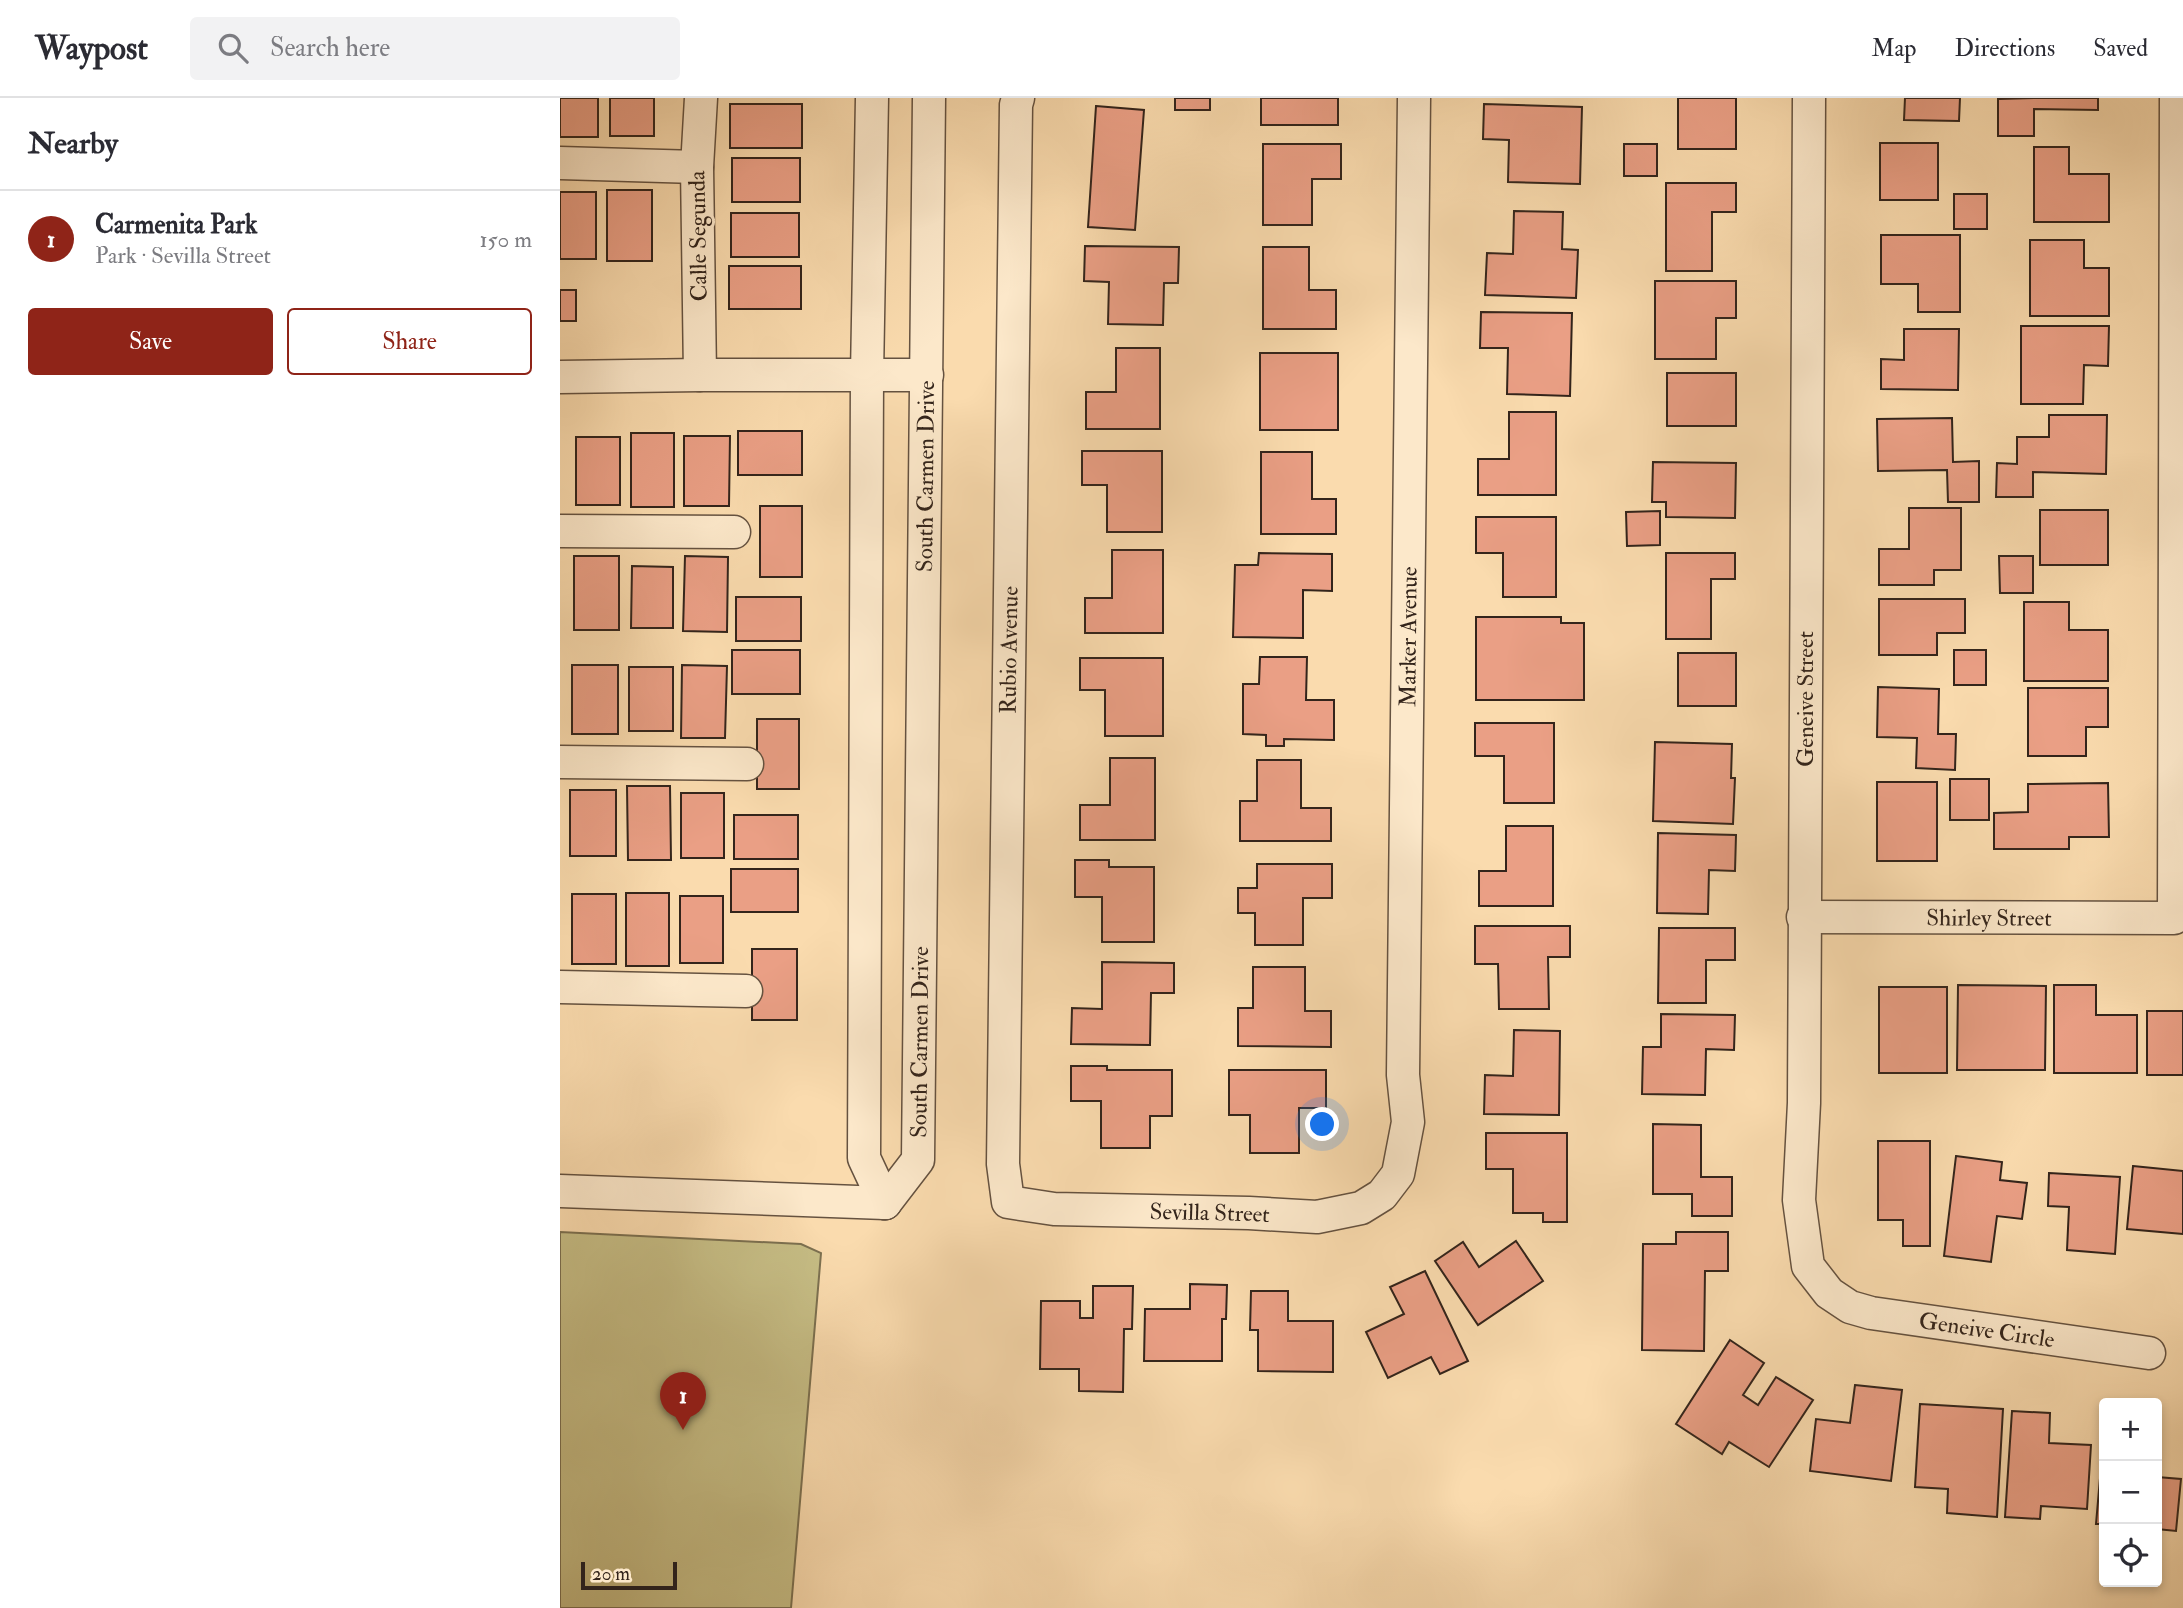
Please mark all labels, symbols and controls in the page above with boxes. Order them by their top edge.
search box [190,17,680,80]
text: Waypost [35,28,148,69]
icon: search [214,29,252,67]
text: Search here [270,32,390,64]
text: Map [1871,33,1916,64]
text: Directions [1954,33,2055,64]
text: Saved [2093,33,2148,64]
text: Nearby [28,125,118,162]
street label: Calle Segunda [682,170,714,302]
text: Carmenita Park [95,209,257,241]
text: 1 [47,225,55,254]
text: 150 m [479,225,532,254]
text: Park · Sevilla Street [95,241,271,270]
button: Save [28,308,273,375]
button: Share [287,308,532,375]
street label: South Carmen Drive [910,380,941,572]
street label: Marker Avenue [1393,566,1423,707]
street label: Rubio Avenue [993,585,1025,714]
street label: Geneive Street [1791,631,1820,767]
street label: Shirley Street [1926,903,2052,932]
street label: South Carmen Drive [904,946,935,1138]
your location [1305,1107,1339,1141]
street label: Sevilla Street [1149,1196,1271,1229]
street label: Geneive Circle [1917,1306,2057,1354]
pin: 1 [660,1372,706,1430]
map controls [2099,1398,2162,1587]
button: + [2099,1398,2162,1461]
button: − [2099,1461,2162,1524]
button: locate [2099,1524,2162,1587]
scale bar [581,1559,677,1591]
text: 20 m [592,1562,630,1586]

